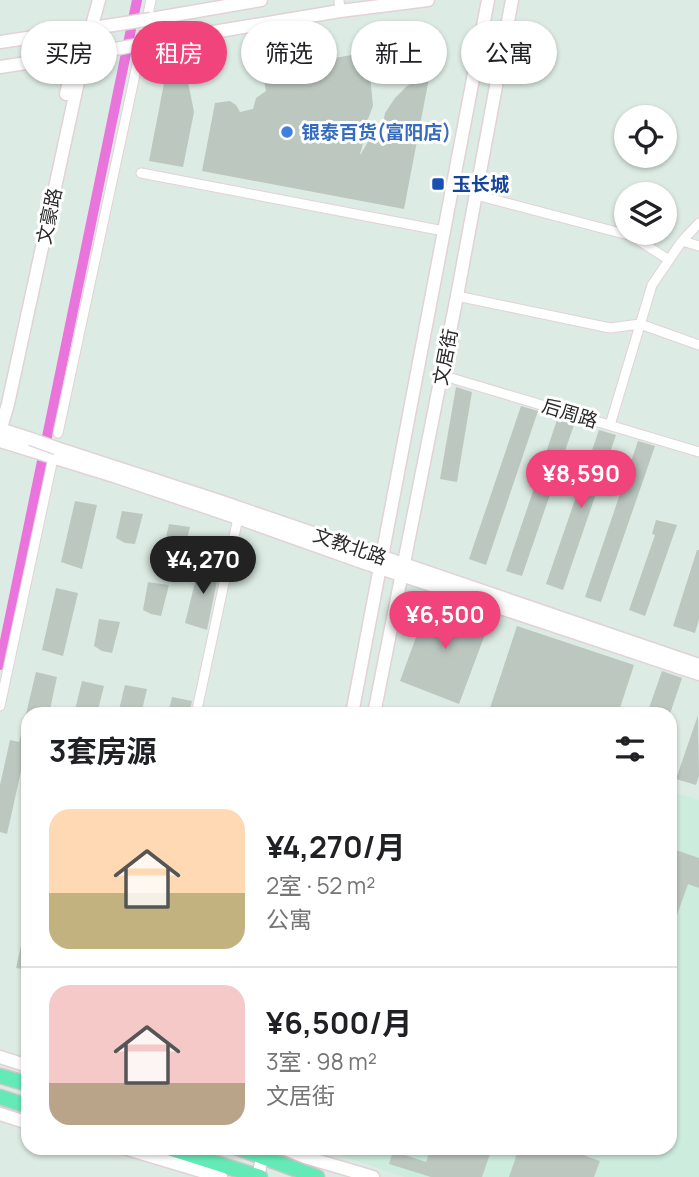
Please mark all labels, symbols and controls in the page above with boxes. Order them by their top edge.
chip: 买房 [21,21,117,84]
chip: 租房 [131,21,227,84]
chip: 筛选 [241,21,337,84]
chip: 新上 [351,21,447,84]
chip: 公寓 [461,21,557,84]
map controls [614,105,677,245]
button: locate [614,105,677,168]
place label: 银泰百货(富阳店) [301,119,451,145]
marker: 银泰百货(富阳店) [279,124,295,140]
place label: 玉长城 [452,171,509,197]
marker: 玉长城 [430,176,446,192]
button: layers [614,182,677,245]
street label: 文豪路 [30,185,68,247]
street label: 文居街 [427,327,463,387]
street label: 后周路 [539,392,601,434]
pin: ¥8,590 [524,450,638,510]
text: ¥8,590 [542,457,620,489]
street label: 文教北路 [310,521,390,571]
pin: ¥4,270 [146,536,260,596]
text: ¥4,270 [166,543,240,575]
pin: ¥6,500 [388,592,502,651]
text: ¥6,500 [405,598,485,630]
text: 3套房源 [49,730,156,771]
icon: filters [611,730,649,768]
text: ¥4,270/月 [266,826,406,867]
icon: home [105,837,189,921]
text: 2室 · 52 m² [266,869,376,901]
text: 公寓 [266,903,312,935]
text: ¥6,500/月 [266,1002,412,1043]
icon: home [105,1013,189,1097]
text: 3室 · 98 m² [266,1045,377,1077]
text: 文居街 [266,1079,335,1111]

